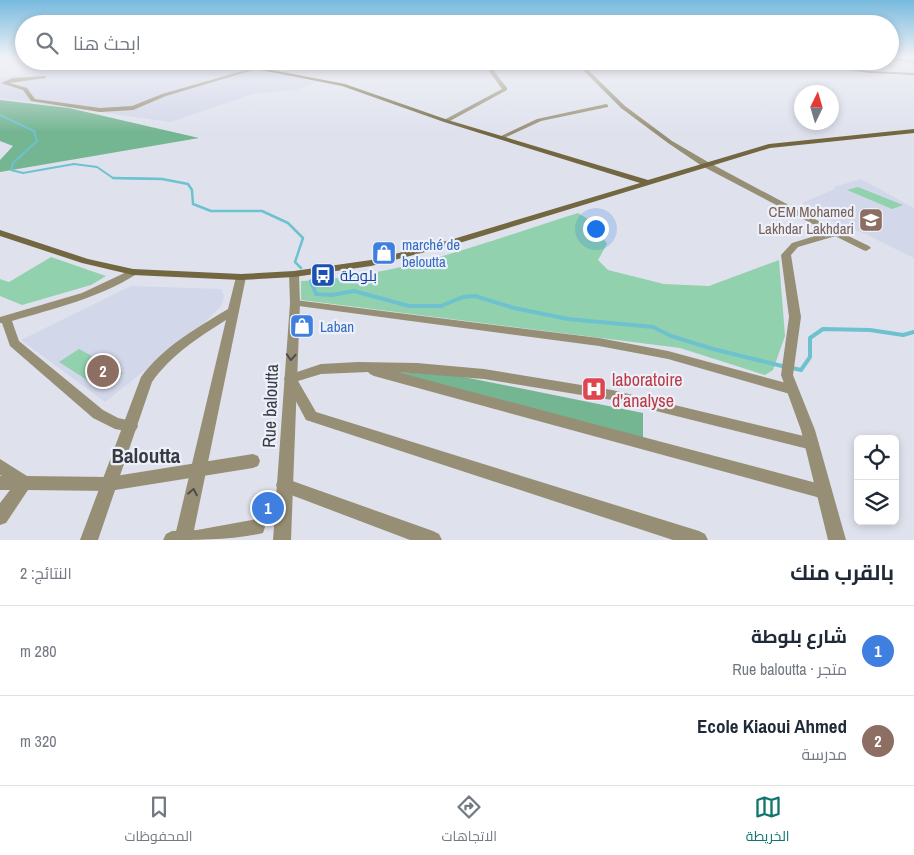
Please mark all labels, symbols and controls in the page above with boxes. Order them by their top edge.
search box [15,15,899,70]
icon: search [33,29,61,57]
text: ابحث هنا [73,30,141,56]
north arrow [794,85,839,130]
place label: CEM Mohamed Lakhdar Lakhdari [758,201,854,239]
school or university icon: CEM Mohamed Lakhdar Lakhdari [858,207,884,233]
your location [583,216,609,242]
place label: marché de beloutta [402,234,460,272]
shop icon: marché de beloutta [371,240,397,266]
bus stop icon: بلوطة [310,262,336,288]
place label: بلوطة [340,265,377,286]
shop icon: Laban [289,313,315,339]
place label: Laban [320,316,354,337]
pin: 2 [87,352,119,390]
one-way arrow [286,354,297,362]
street label: Rue baloutta [256,364,284,448]
place label: laboratoire d'analyse [612,367,683,413]
hospital icon: laboratoire d'analyse [581,376,607,402]
map controls [854,435,899,525]
button: locate [854,435,899,480]
district label: Baloutta [112,441,181,470]
button: layers [854,480,899,525]
one-way arrow [187,488,197,497]
pin: 1 [252,489,284,527]
text: بالقرب منك [790,558,894,587]
text: النتائج: 2 [20,562,72,584]
text: شارع بلوطة [751,623,847,649]
text: 280 m [20,640,56,662]
text: 1 [874,640,882,662]
text: متجر · Rue baloutta [732,658,847,680]
text: Ecole Kiaoui Ahmed [697,713,847,739]
text: 320 m [20,730,56,752]
text: 2 [874,730,882,752]
text: مدرسة [801,743,847,765]
tab: المحفوظات [124,793,193,849]
tab: الاتجاهات [442,793,497,849]
tab: الخريطة [746,793,790,849]

